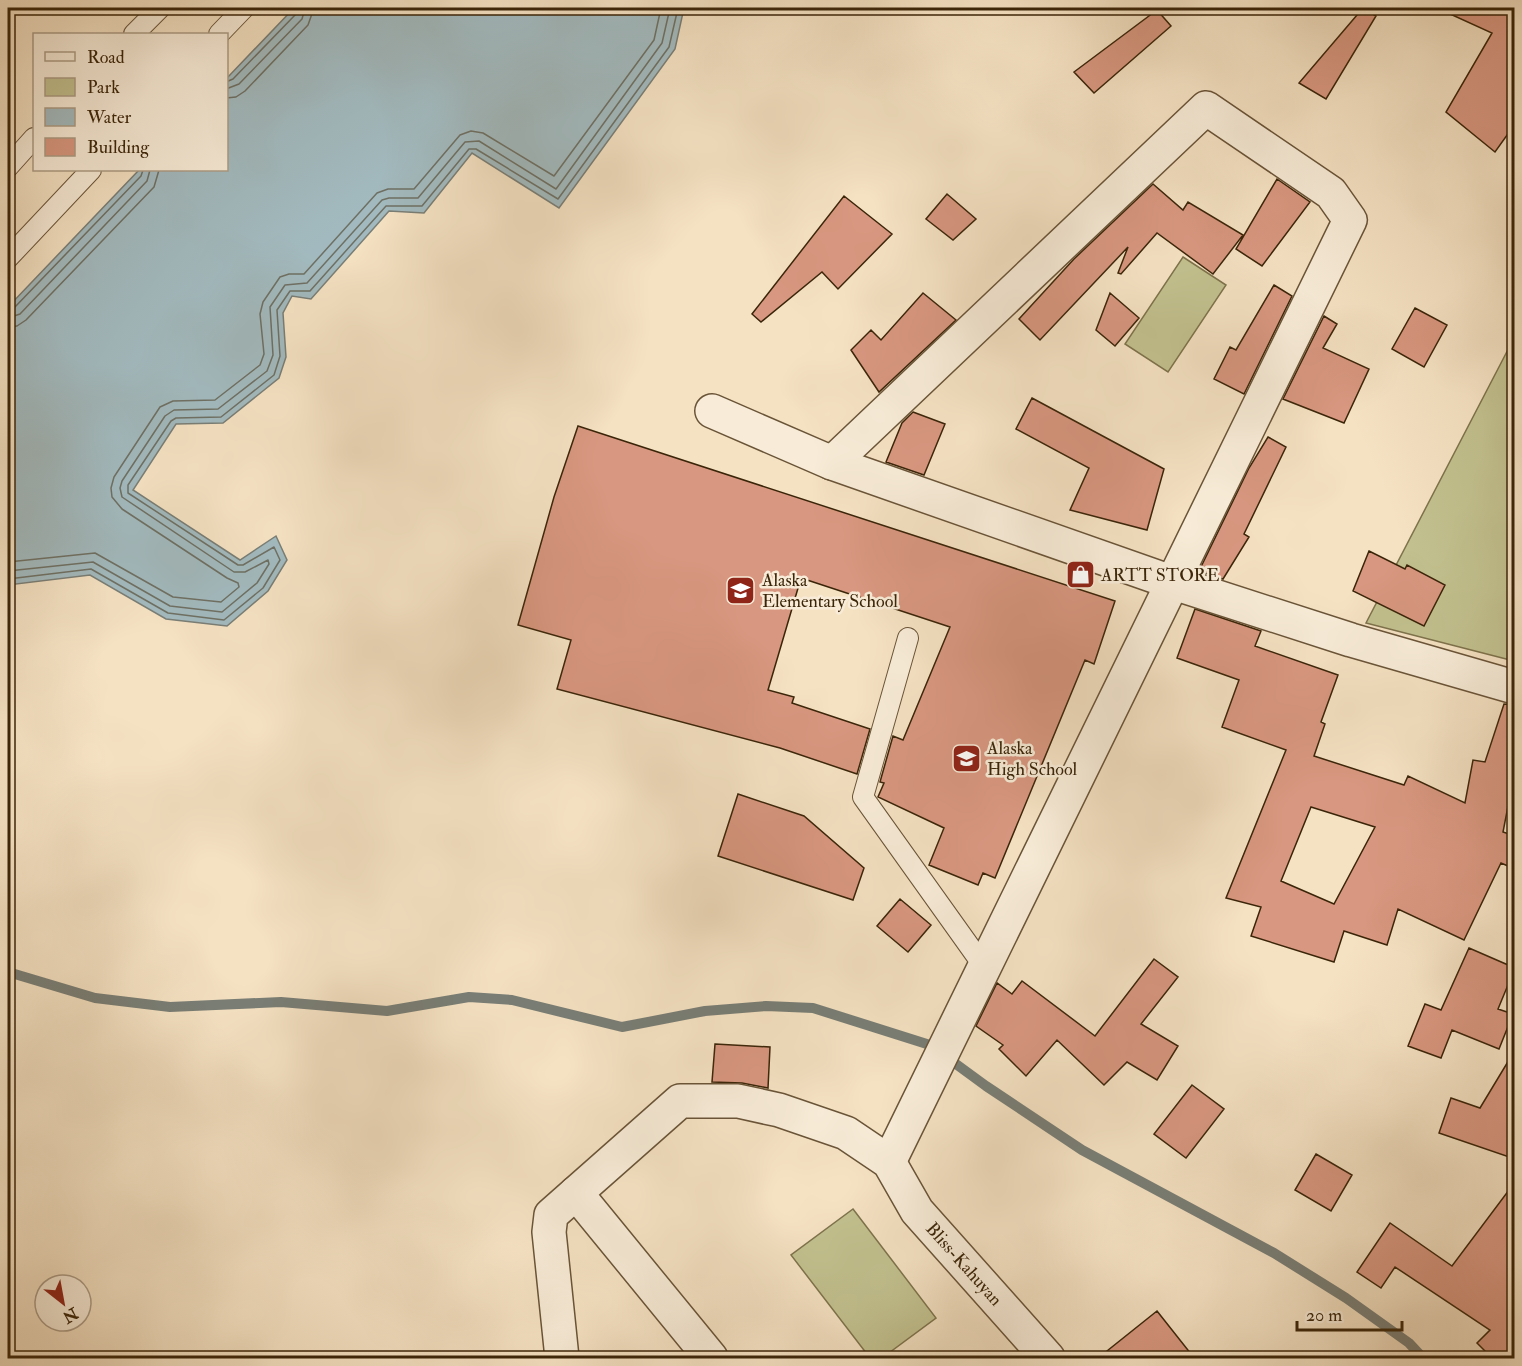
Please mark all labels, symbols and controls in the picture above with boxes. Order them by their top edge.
legend [33,33,228,171]
text: Road [87,46,125,69]
text: Park [87,76,120,99]
text: Water [86,106,131,129]
text: Building [87,136,150,159]
shop icon: ARTT STORE [1064,559,1096,591]
place label: ARTT STORE [1100,564,1219,587]
place label: Alaska Elementary School [761,569,898,613]
school or university icon: Alaska Elementary School [725,574,757,606]
place label: Alaska High School [986,737,1078,781]
school or university icon: Alaska High School [950,742,982,774]
street label: Bliss-Kahuyan [921,1218,1007,1311]
north arrow [33,1273,93,1333]
scale bar [1297,1294,1402,1332]
text: N [58,1302,82,1328]
text: 20 m [1306,1304,1342,1327]

